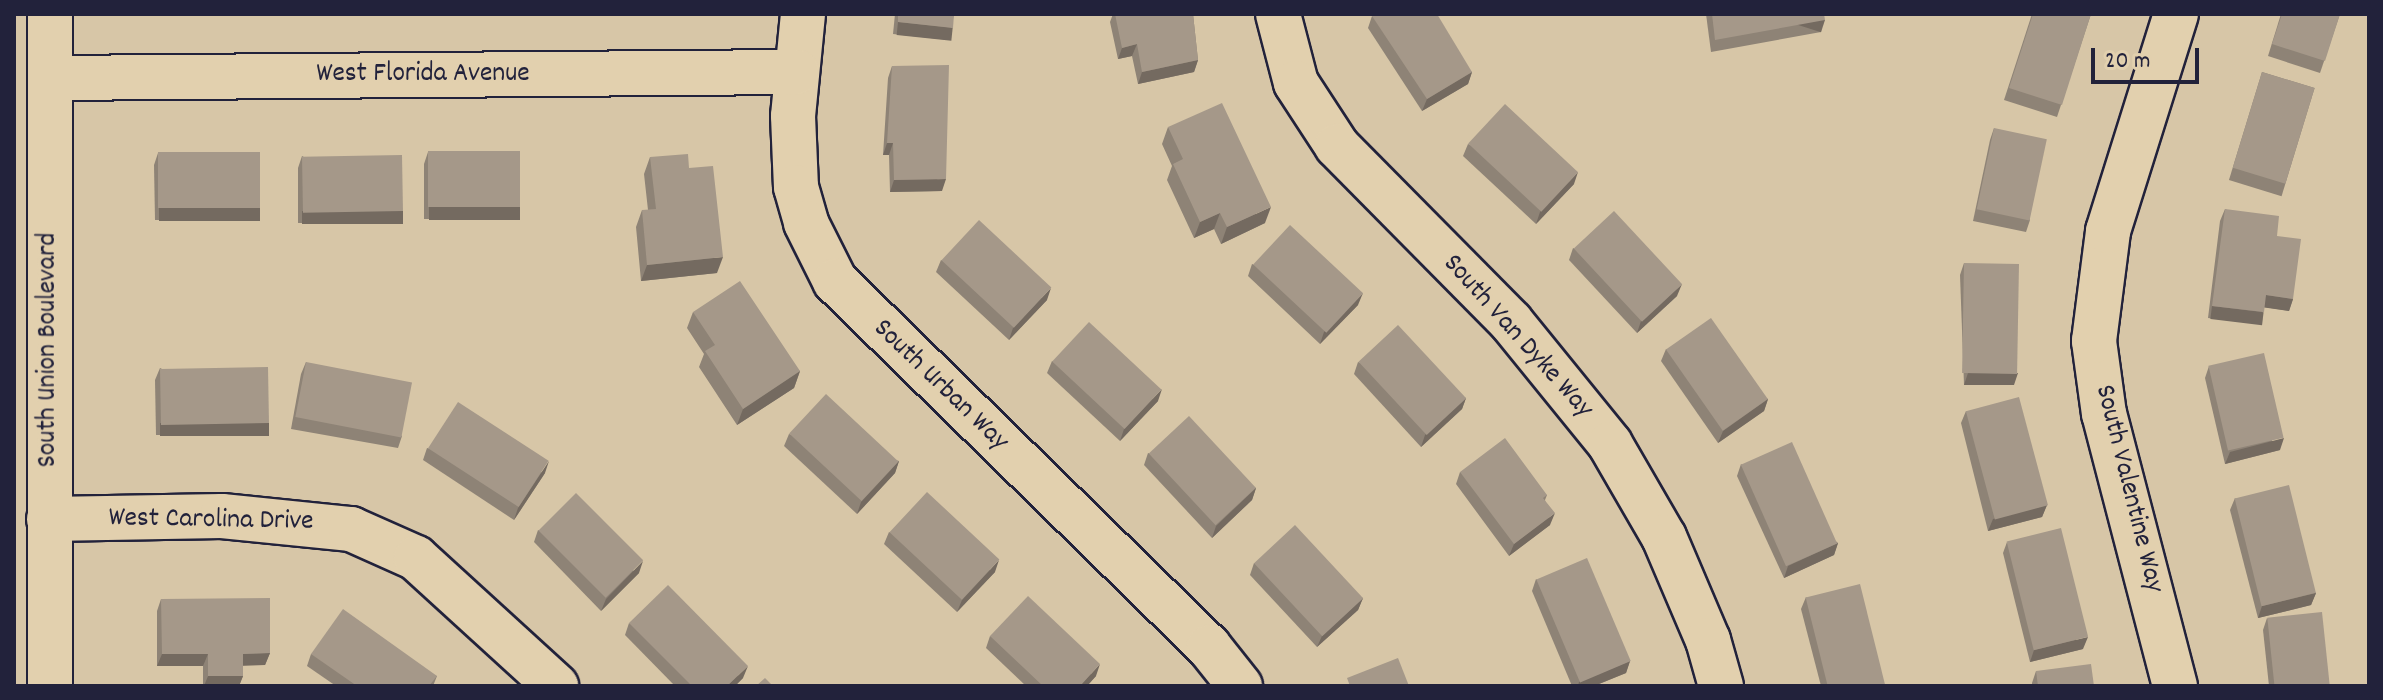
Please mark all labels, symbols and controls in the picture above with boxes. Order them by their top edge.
scale bar [2095,32,2203,82]
text: 20 m [2105,45,2151,79]
street label: West Florida Avenue [316,58,530,92]
street label: South Union Boulevard [32,233,66,467]
street label: South Van Dyke Way [1435,248,1599,426]
street label: South Urban Way [865,313,1015,459]
street label: South Valentine Way [2086,382,2170,596]
street label: West Carolina Drive [108,502,314,540]

